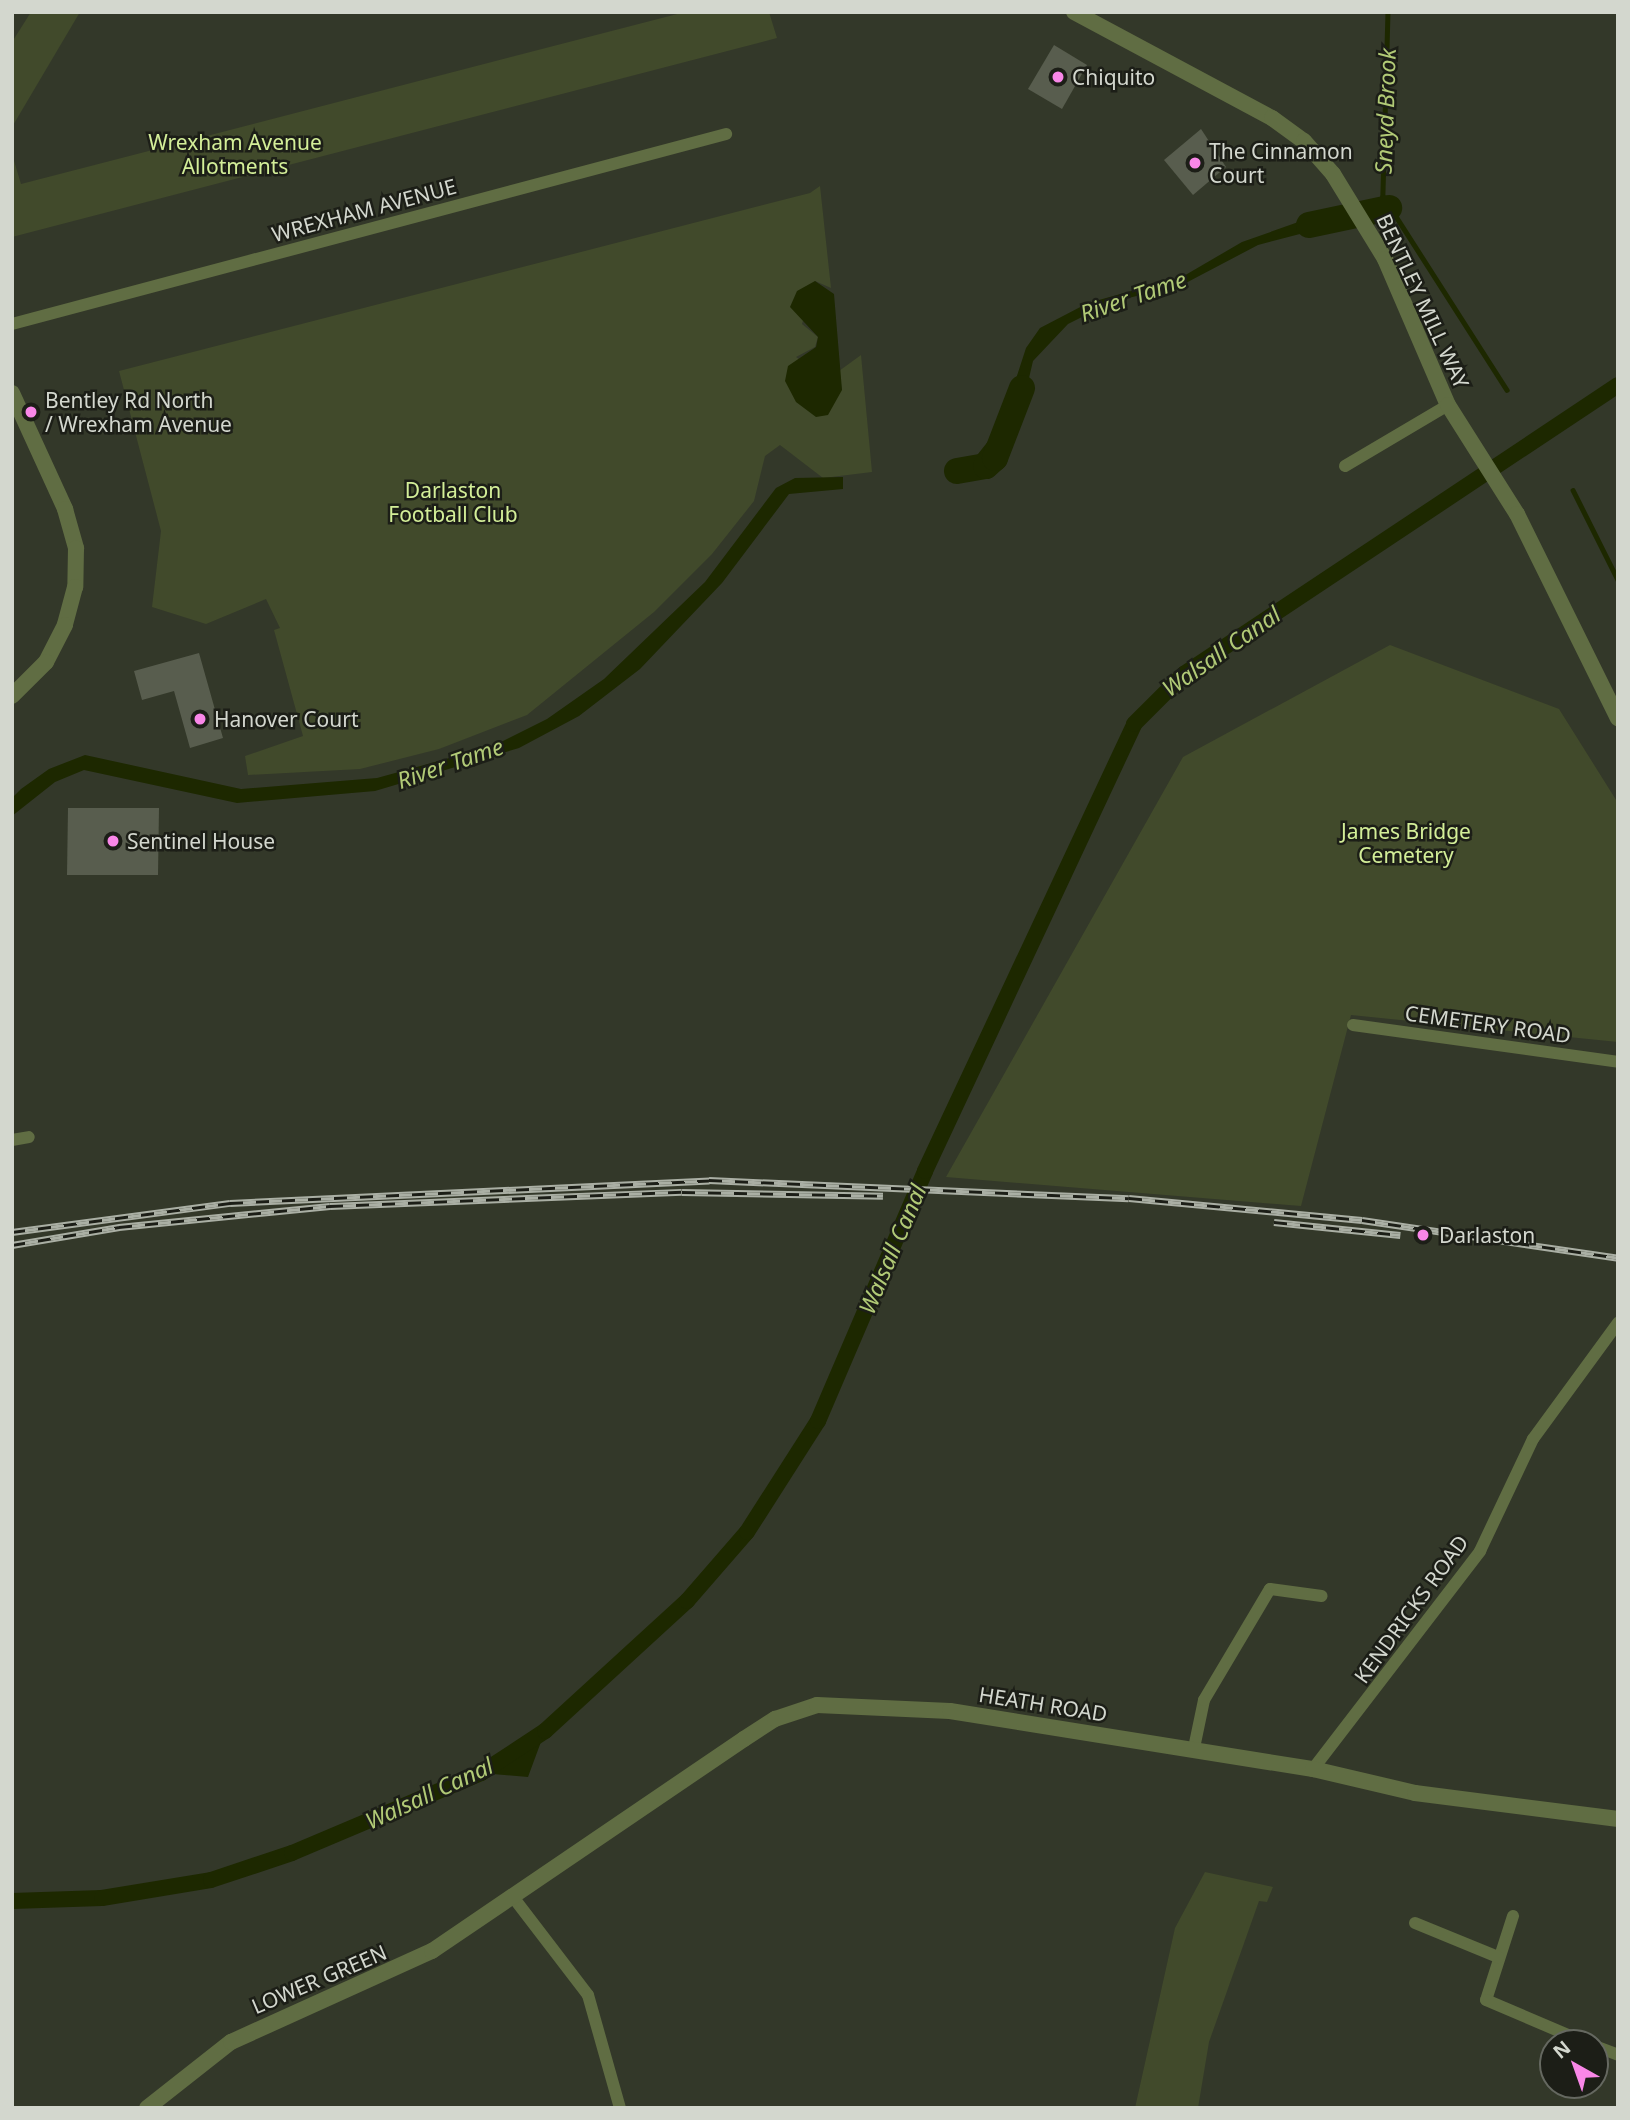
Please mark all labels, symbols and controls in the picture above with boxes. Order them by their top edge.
water label: Sneyd Brook [1369,48,1401,174]
place label: Chiquito [1072,64,1155,90]
marker: Chiquito [1050,69,1066,85]
park label: Wrexham Avenue Allotments [148,129,322,179]
place label: The Cinnamon Court [1209,138,1353,188]
marker: The Cinnamon Court [1187,155,1203,171]
street label: WREXHAM AVENUE [269,173,459,247]
street label: BENTLEY MILL WAY [1372,210,1474,392]
water label: River Tame [1076,265,1190,327]
place label: Bentley Rd North / Wrexham Avenue [45,387,232,437]
marker: Bentley Rd North / Wrexham Avenue [23,404,39,420]
park label: Darlaston Football Club [388,477,518,527]
water label: Walsall Canal [1157,600,1285,702]
place label: Hanover Court [214,706,358,732]
marker: Hanover Court [192,711,208,727]
water label: River Tame [393,732,507,794]
park label: James Bridge Cemetery [1341,818,1471,868]
place label: Sentinel House [127,828,275,854]
marker: Sentinel House [105,833,121,849]
street label: CEMETERY ROAD [1403,1000,1573,1048]
water label: Walsall Canal [852,1180,932,1318]
place label: Darlaston [1439,1222,1535,1248]
marker: Darlaston [1413,1225,1433,1245]
street label: KENDRICKS ROAD [1349,1530,1473,1688]
street label: HEATH ROAD [977,1681,1109,1727]
water label: Walsall Canal [361,1751,497,1835]
street label: LOWER GREEN [248,1939,390,2019]
north arrow [1539,2029,1609,2099]
text: N [1548,2035,1576,2064]

